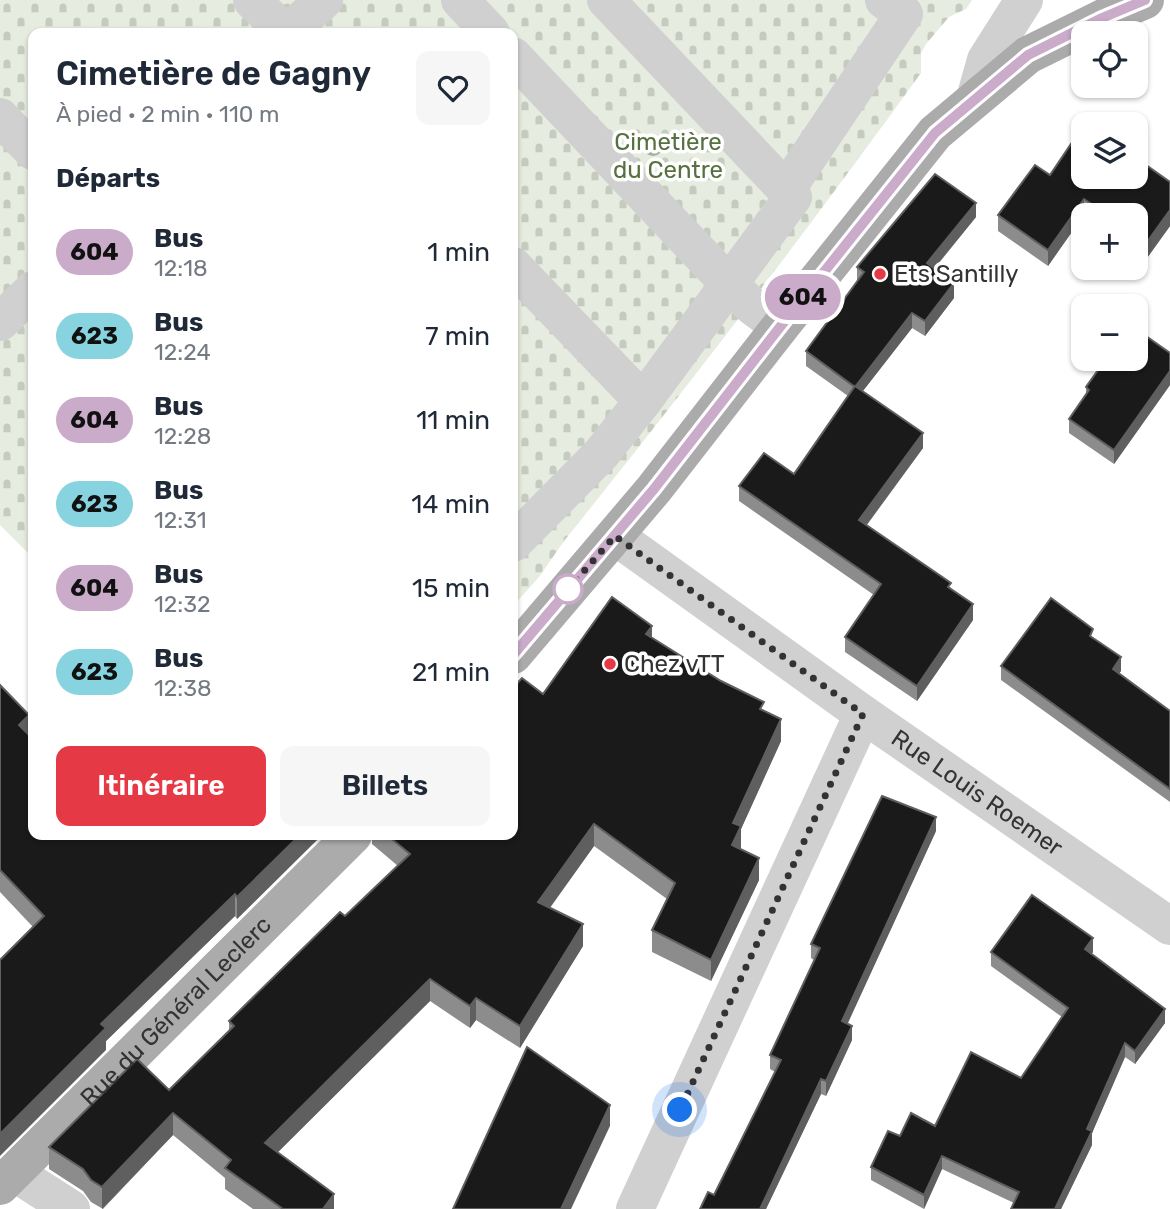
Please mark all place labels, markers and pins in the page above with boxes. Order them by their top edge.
place label: Ets Santilly [894,260,1018,288]
marker: Ets Santilly [872,266,888,282]
unlabelled marker [553,574,583,604]
place label: Chez vTT [624,650,725,678]
marker: Chez vTT [602,656,618,672]

